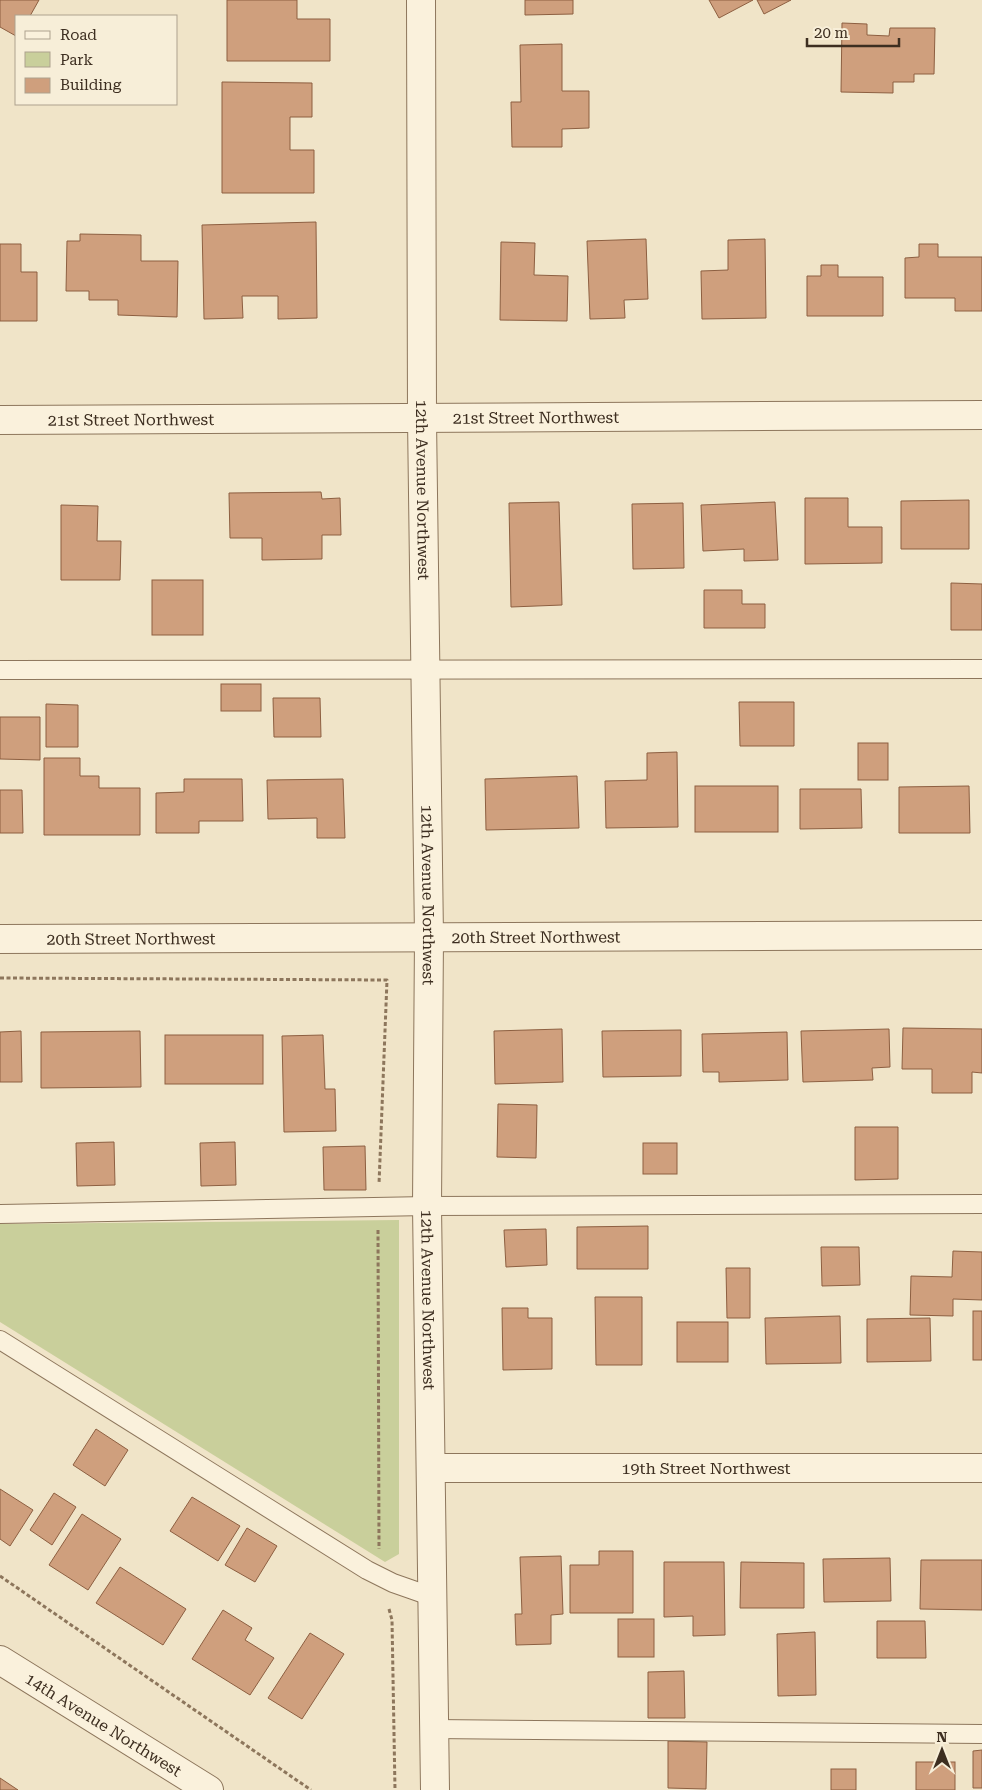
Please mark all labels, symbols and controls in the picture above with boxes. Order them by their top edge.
legend [15,15,178,105]
scale bar [807,15,900,47]
text: 20 m [814,24,849,42]
text: Road [60,26,97,44]
text: Park [60,51,94,69]
text: Building [60,76,122,94]
street label: 12th Avenue Northwest [412,400,434,580]
street label: 21st Street Northwest [453,407,619,427]
street label: 21st Street Northwest [48,409,214,429]
street label: 12th Avenue Northwest [418,805,439,985]
street label: 20th Street Northwest [451,927,621,947]
street label: 20th Street Northwest [46,929,216,948]
street label: 12th Avenue Northwest [418,1210,439,1390]
street label: 19th Street Northwest [621,1459,791,1478]
street label: 14th Avenue Northwest [22,1669,185,1780]
north arrow [917,1725,967,1775]
text: N [937,1729,948,1745]

